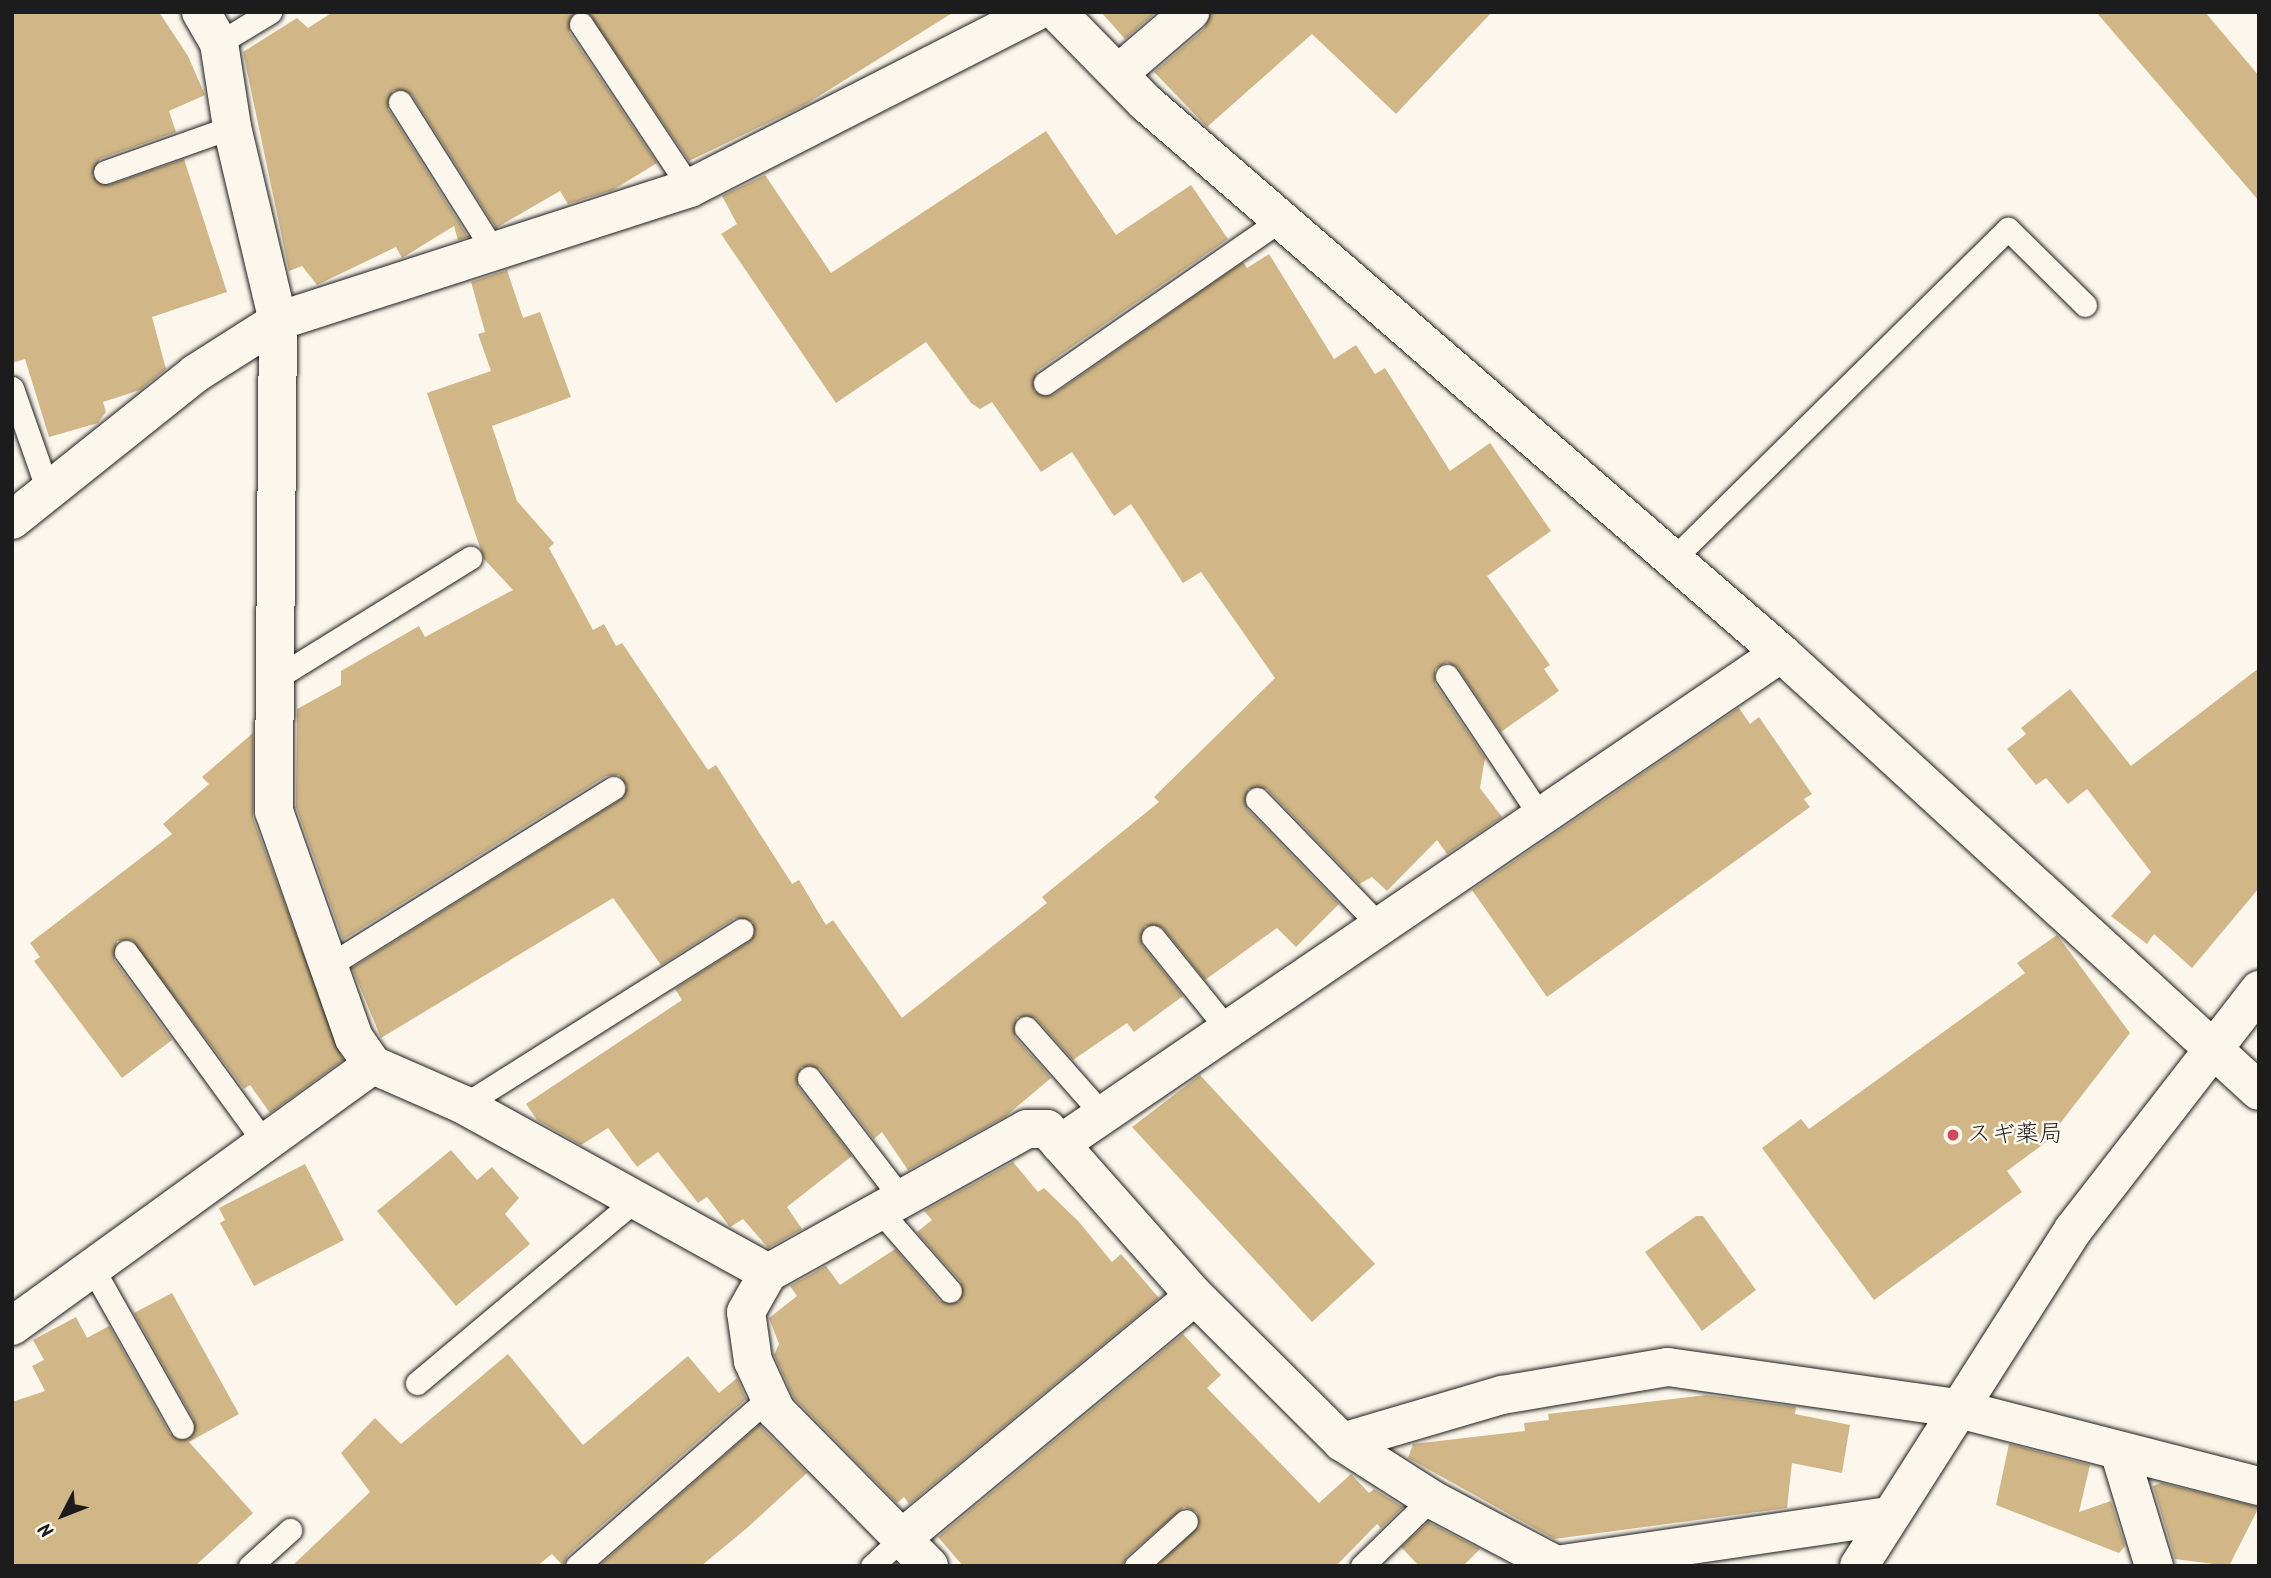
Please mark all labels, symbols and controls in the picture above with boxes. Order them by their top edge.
place label: スギ薬局 [1967,1121,2063,1149]
marker: スギ薬局 [1945,1127,1961,1143]
north arrow [28,1480,98,1550]
text: N [32,1515,63,1544]

